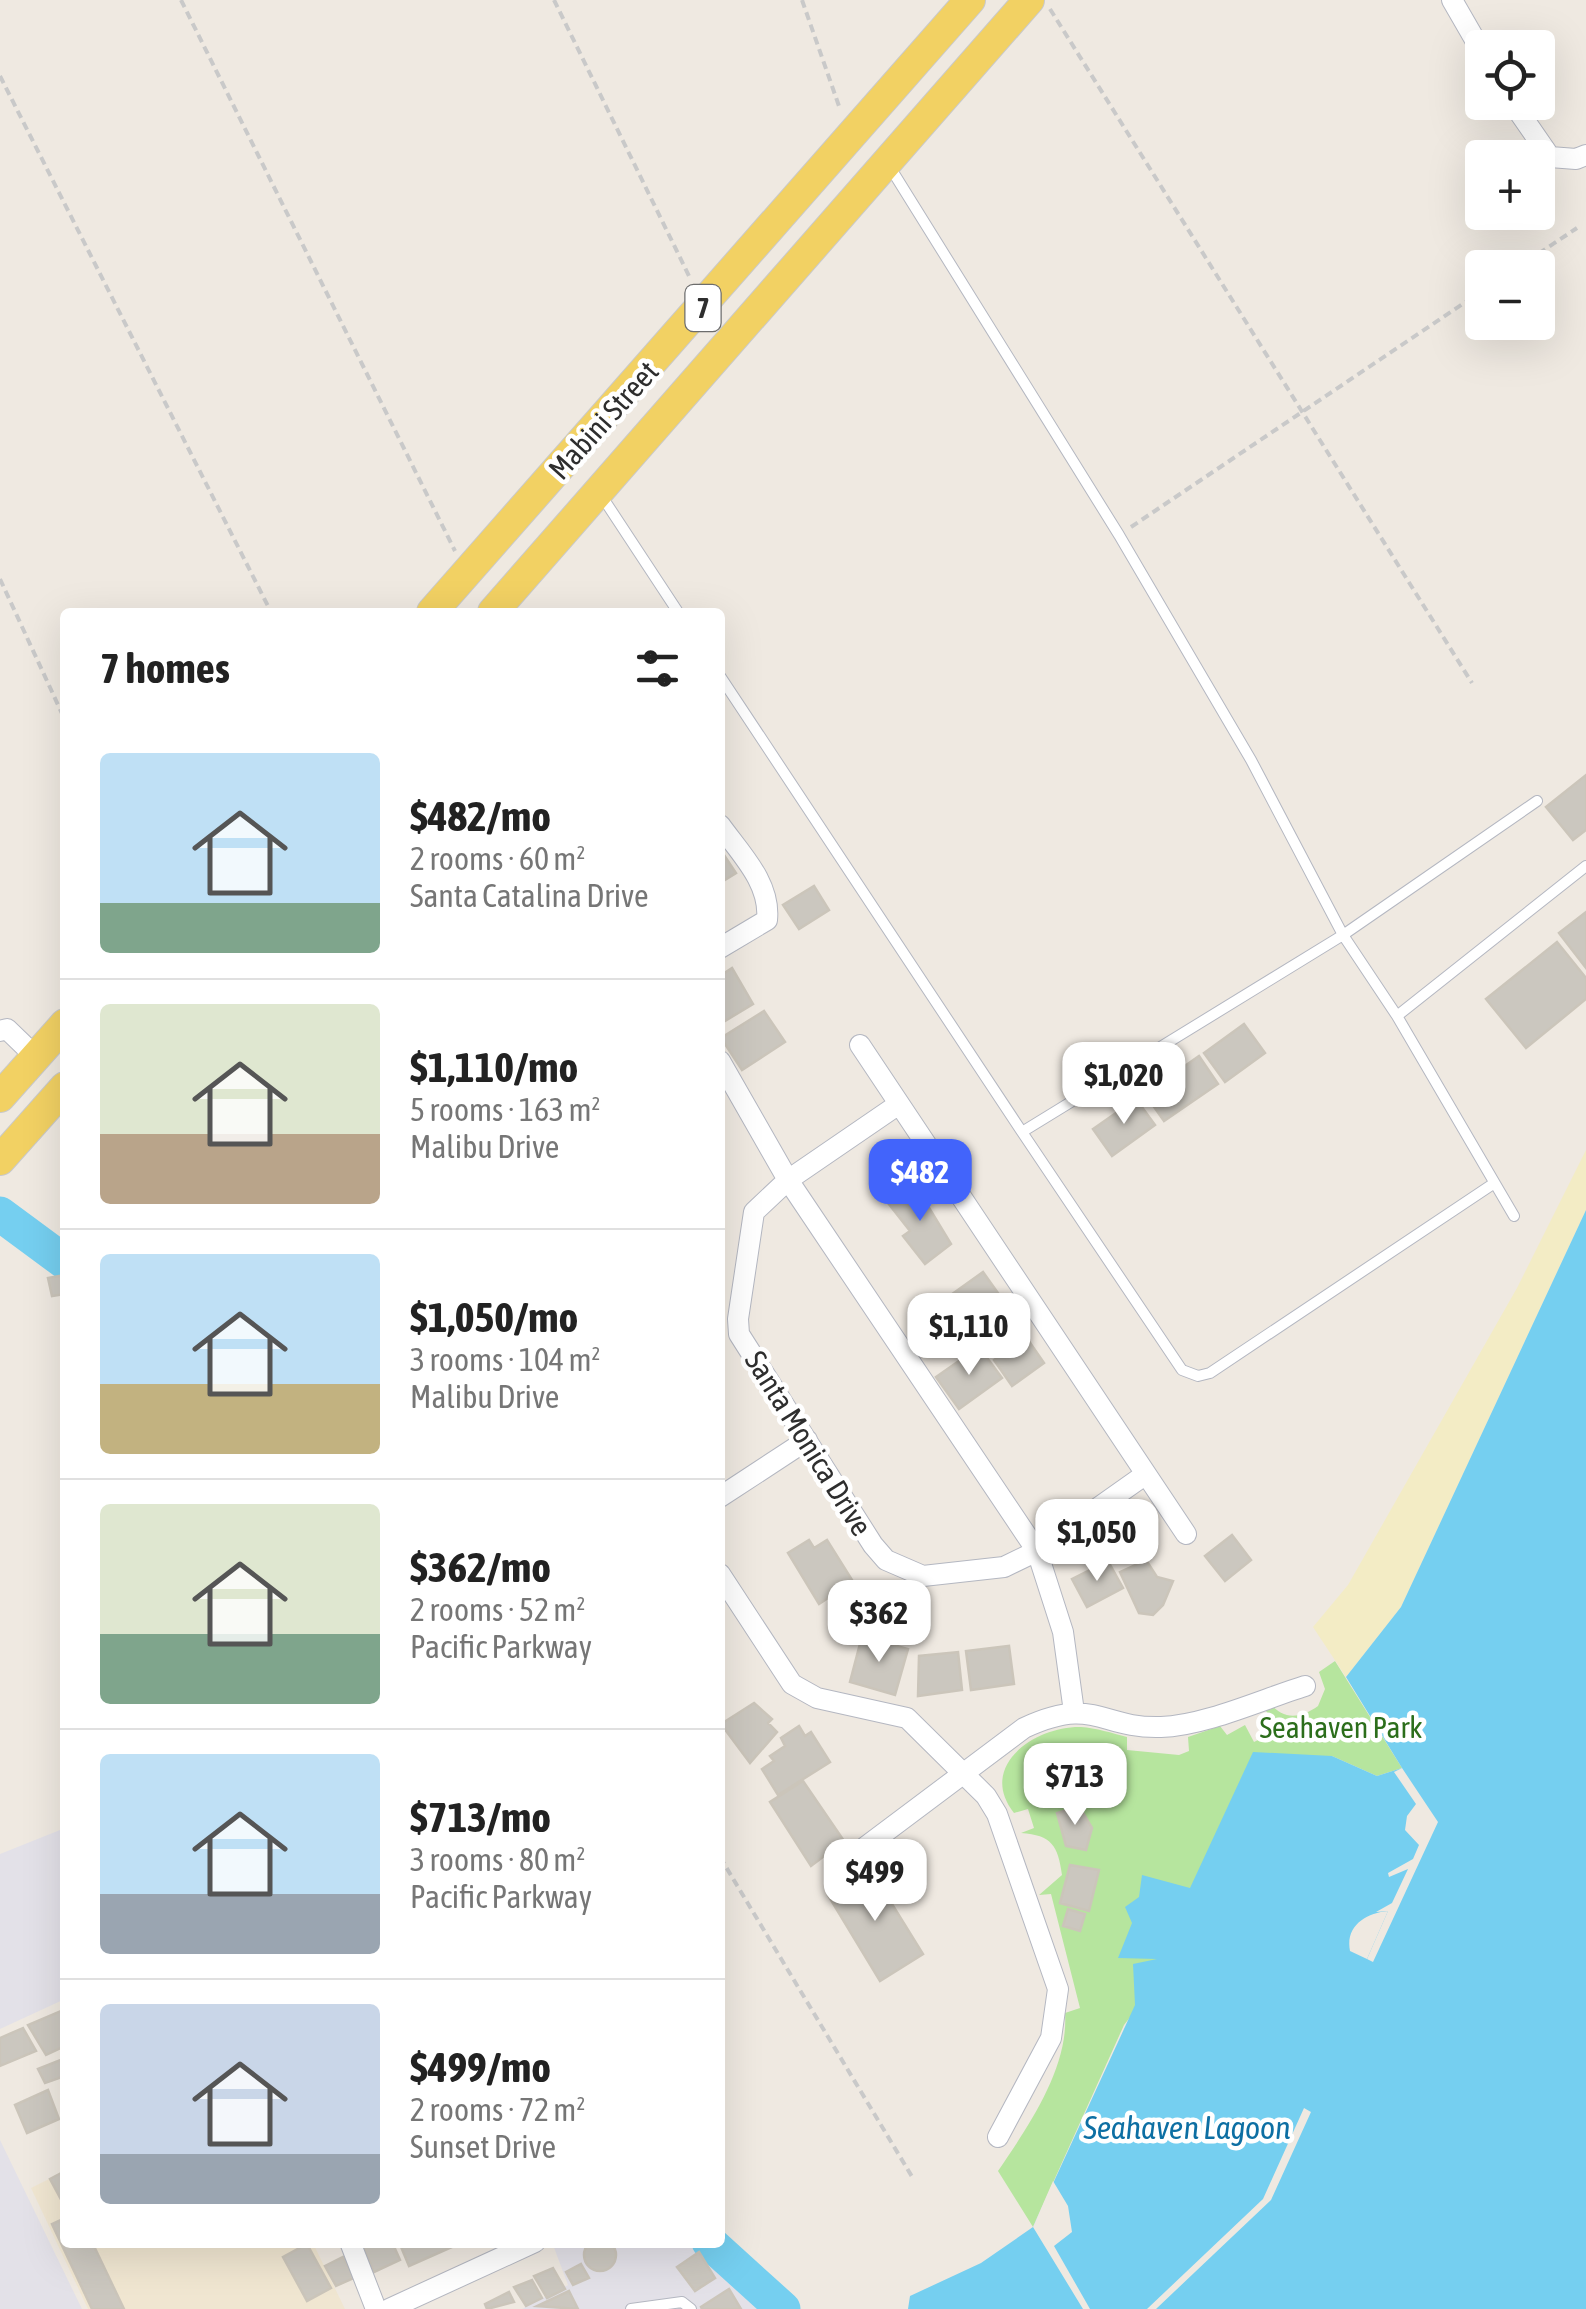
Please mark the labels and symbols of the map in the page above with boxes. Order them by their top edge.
road number: 7 [686,285,720,331]
street label: Mabini Street [541,354,665,486]
pin: $1,020 [1043,1042,1205,1127]
pin: $482 [861,1139,979,1224]
pin: $1,110 [888,1293,1050,1378]
street label: Santa Monica Drive [739,1345,879,1541]
pin: $1,050 [1016,1499,1178,1584]
pin: $362 [820,1580,938,1665]
park label: Seahaven Park [1259,1710,1423,1744]
pin: $713 [1016,1743,1134,1828]
pin: $499 [816,1839,934,1924]
water label: Seahaven Lagoon [1082,2109,1291,2146]

